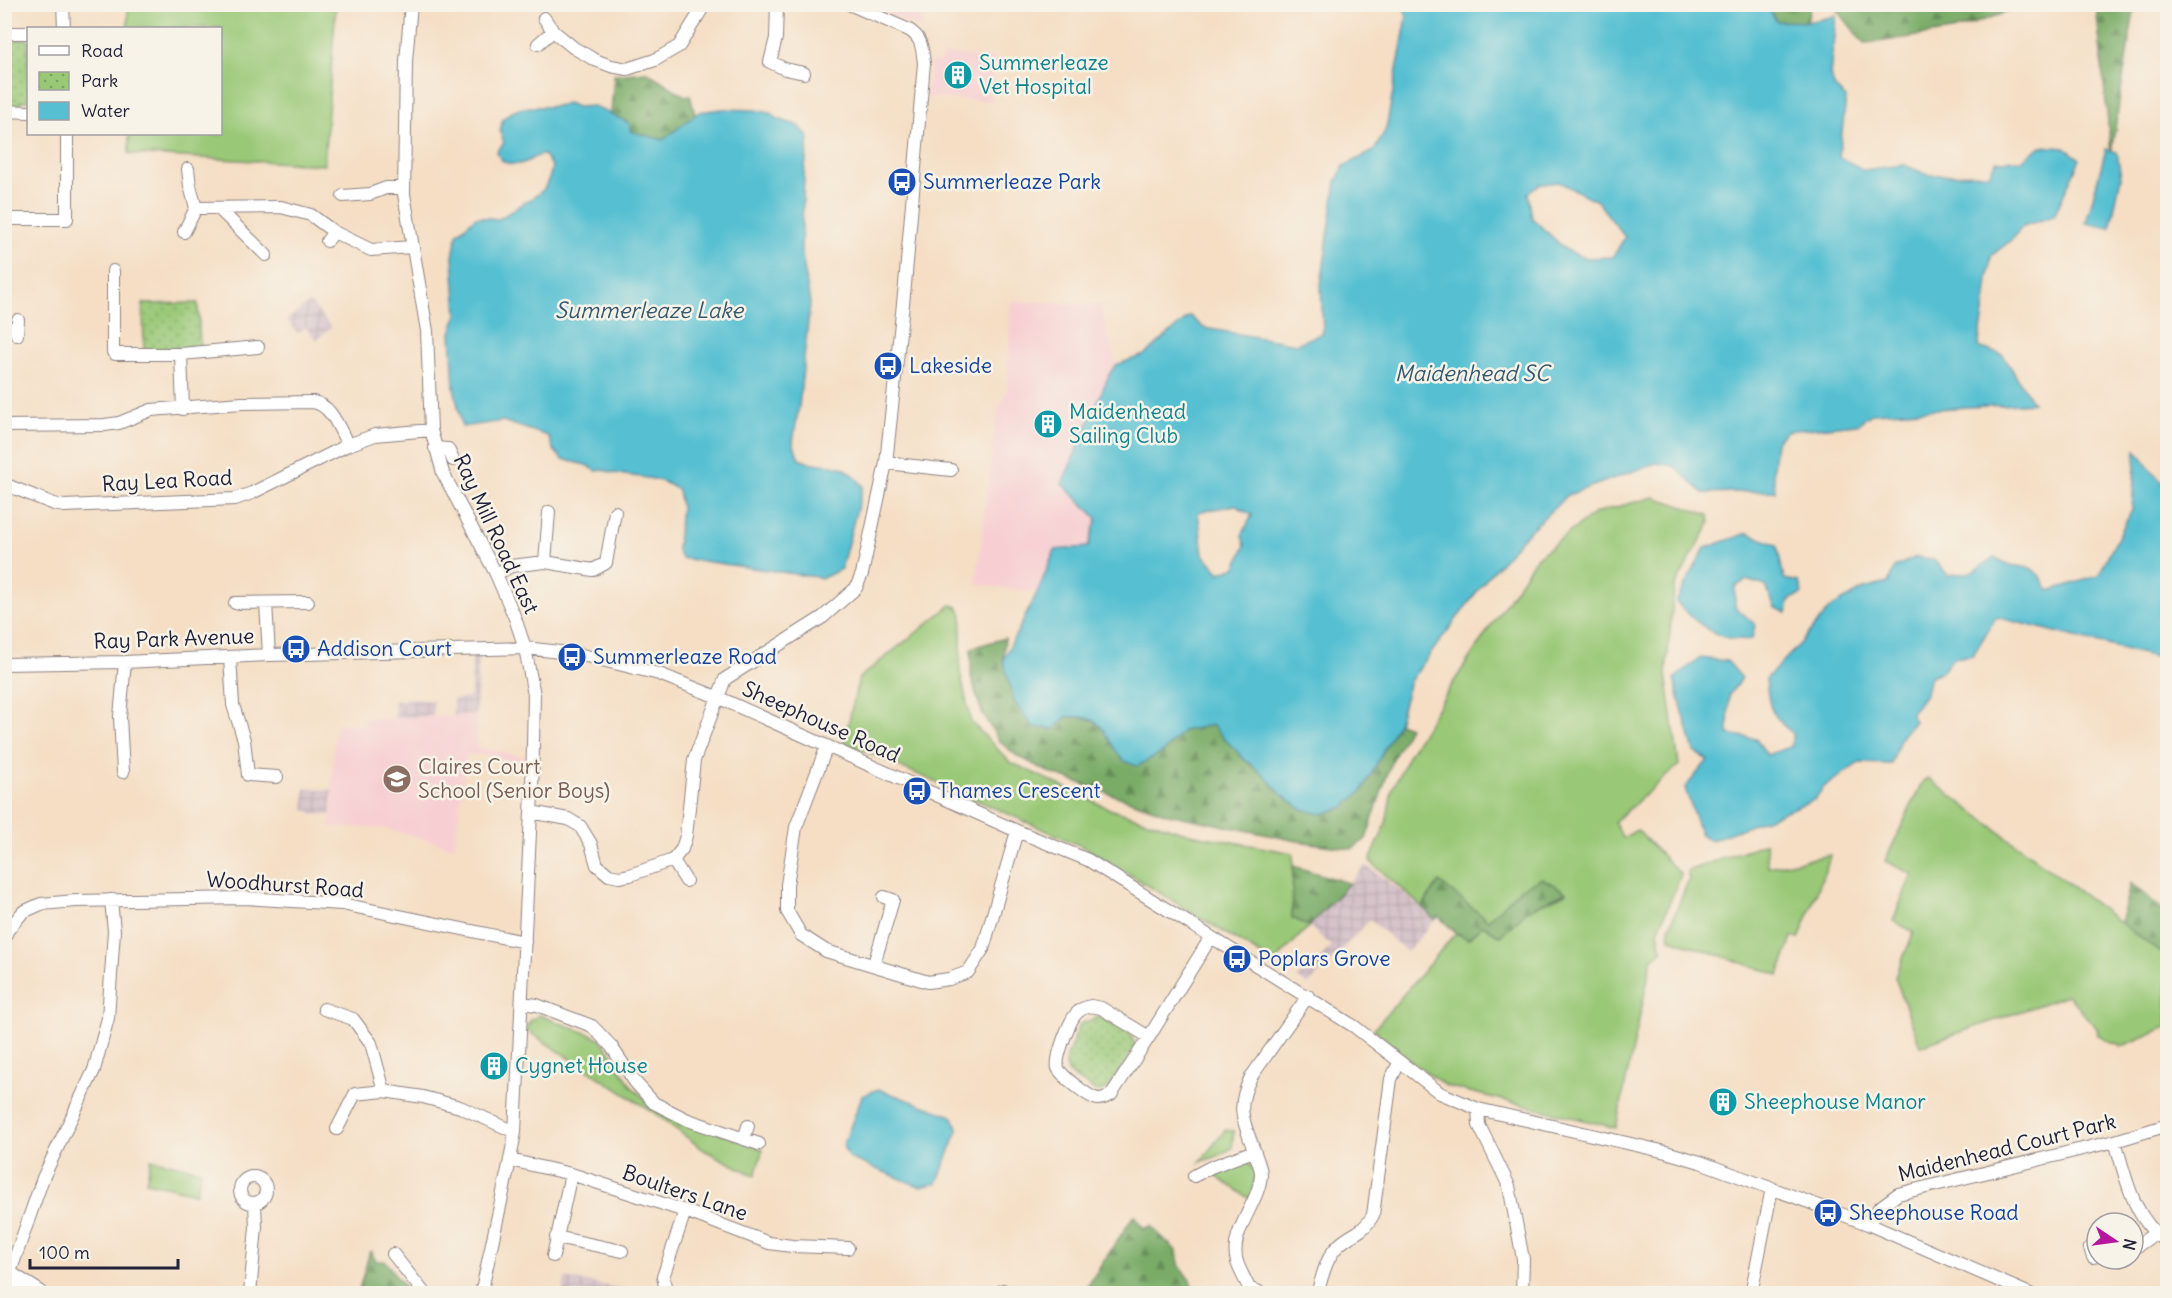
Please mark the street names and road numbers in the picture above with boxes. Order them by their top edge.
street label: Ray Mill Road East [448,450,545,618]
street label: Ray Lea Road [101,464,233,497]
street label: Ray Park Avenue [93,622,255,655]
street label: Sheephouse Road [738,675,904,768]
street label: Woodhurst Road [205,866,365,903]
street label: Maidenhead Court Park [1895,1107,2119,1188]
street label: Boulters Lane [619,1159,751,1227]

